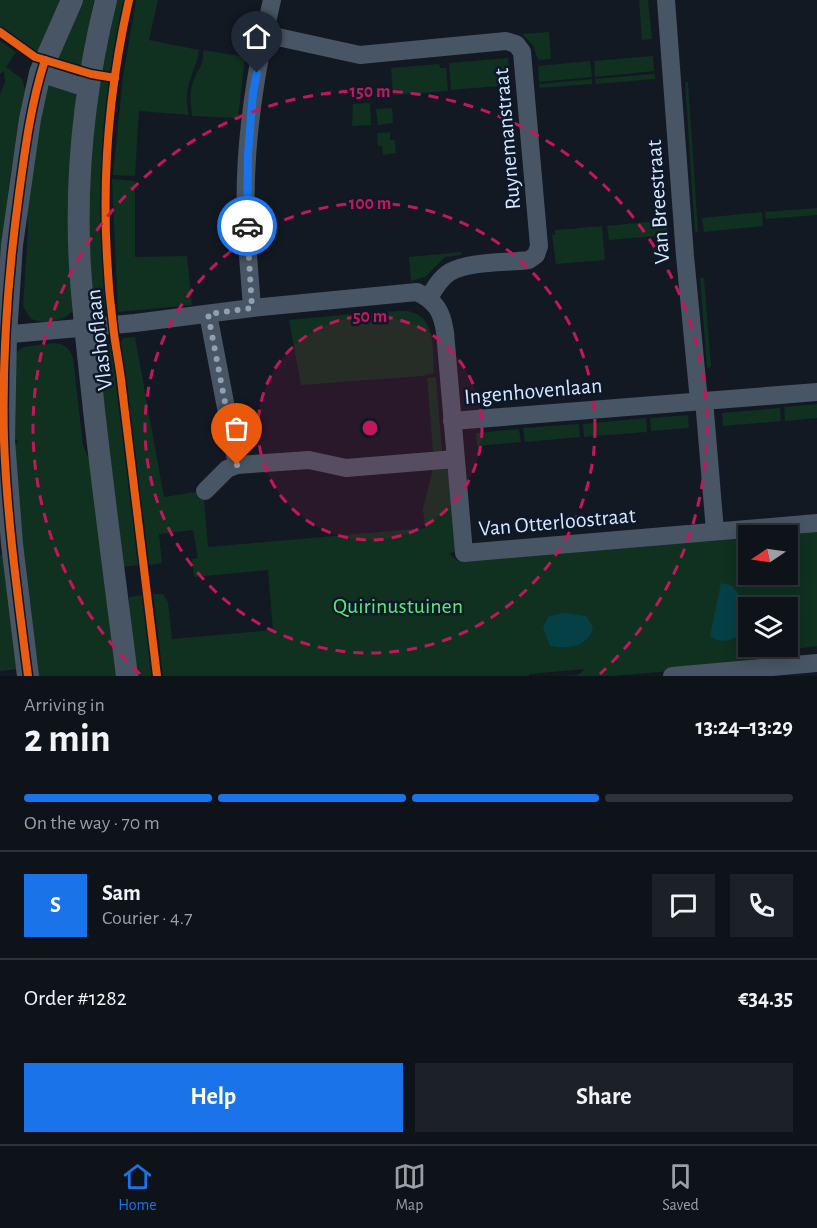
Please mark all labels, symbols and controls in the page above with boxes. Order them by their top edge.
pin [231,11,282,73]
icon: home [240,20,273,53]
street label: Ruynemanstraat [490,67,524,211]
text: 150 m [350,83,390,101]
street label: Van Breestraat [643,139,673,265]
text: 100 m [349,195,391,213]
courier [217,196,277,256]
icon: car [231,210,264,243]
street label: Vlashoflaan [82,288,116,392]
text: 50 m [353,308,387,326]
street label: Ingenhovenlaan [463,374,603,408]
pin [211,403,262,465]
icon: bag [220,412,253,445]
centre of rings [360,418,380,438]
street label: Van Otterloostraat [478,504,637,540]
north arrow [738,525,798,585]
map controls [738,525,798,657]
park label: Quirinustuinen [333,595,463,617]
button: layers [738,597,798,657]
text: Arriving in [24,695,105,715]
text: 13:24–13:29 [696,716,793,738]
text: 2 min [24,720,111,759]
text: On the way · 70 m [24,813,160,833]
button: chat [652,874,715,937]
button: phone [730,874,793,937]
text: Sam [102,882,141,904]
text: S [50,894,61,916]
text: Courier · 4.7 [102,908,193,928]
text: Order #1282 [24,987,127,1009]
text: €34.35 [738,987,793,1009]
button: Help [24,1063,403,1132]
button: Share [415,1063,793,1132]
tab: Home [118,1160,157,1215]
tab: Map [393,1160,426,1215]
tab: Saved [662,1160,699,1215]

